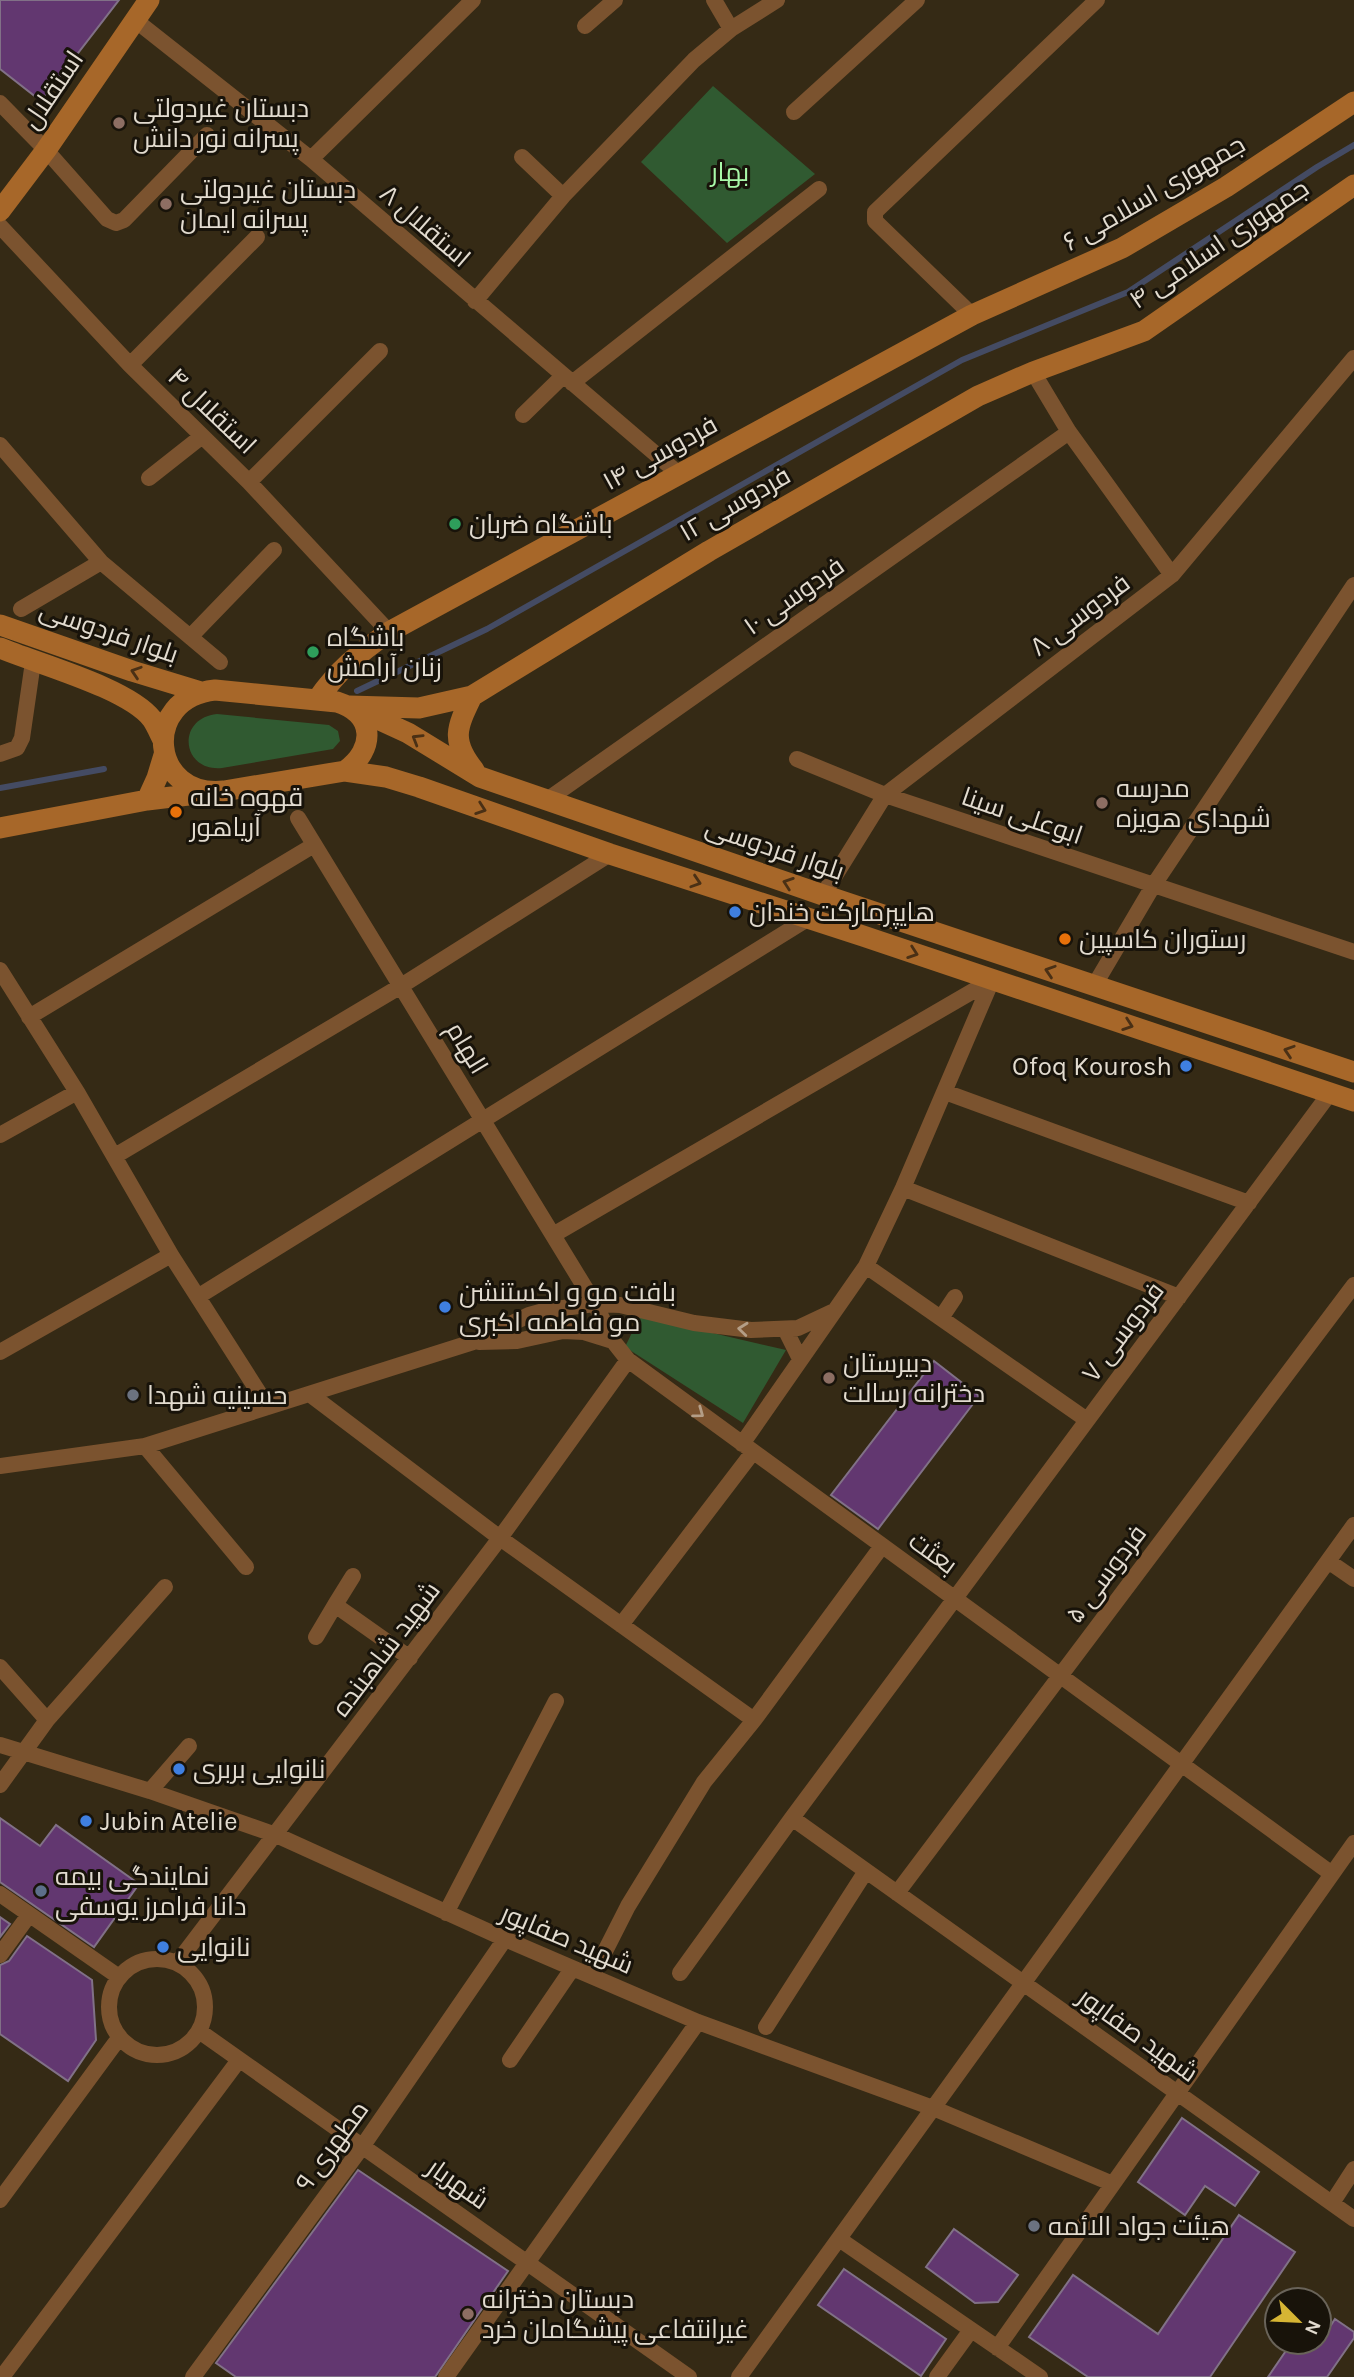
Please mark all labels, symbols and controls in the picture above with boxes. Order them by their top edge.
street label: استقلال [16,45,90,135]
place label: دبستان غیردولتی پسرانه نور دانش [133,93,309,155]
marker: دبستان غیردولتی پسرانه نور دانش [111,115,127,131]
street label: جمهوری اسلامی ۶ [1058,128,1250,258]
park label: بهار [709,157,749,188]
street label: جمهوری اسلامی ۴ [1123,173,1315,315]
place label: دبستان غیردولتی پسرانه ایمان [180,174,356,236]
street label: استقلال ۸ [373,178,477,274]
marker: دبستان غیردولتی پسرانه ایمان [158,196,174,212]
street label: استقلال ۴ [161,361,263,461]
street label: فردوسی ۱۴ [597,409,723,497]
street label: فردوسی ۱۲ [674,460,796,548]
place label: باشگاه ضربان [469,509,613,540]
marker: باشگاه ضربان [447,516,463,532]
street label: فردوسی ۱۰ [738,550,850,642]
street label: فردوسی ۸ [1024,567,1136,663]
street label: بلوار فردوسی [36,594,182,670]
place label: باشگاه زنان آرامش [327,622,442,683]
marker: باشگاه زنان آرامش [305,644,321,660]
one-way arrow [130,665,142,680]
one-way arrow [412,734,425,747]
place label: مدرسه شهدای هویزه [1116,773,1271,834]
street label: ابوعلی سینا [957,781,1087,851]
place label: قهوه خانه آریاهور [188,782,303,843]
marker: مدرسه شهدای هویزه [1094,795,1110,811]
one-way arrow [474,801,486,815]
marker: قهوه خانه آریاهور [168,804,184,820]
street label: بلوار فردوسی [702,811,848,887]
one-way arrow [690,874,702,888]
one-way arrow [783,877,795,891]
place label: هایپرمارکت خندان [749,897,935,929]
marker: هایپرمارکت خندان [727,904,743,920]
place label: رستوران کاسپین [1079,924,1246,956]
marker: رستوران کاسپین [1057,931,1073,947]
one-way arrow [906,945,918,959]
one-way arrow [1045,965,1057,979]
street label: الهام [438,1016,495,1081]
one-way arrow [1122,1017,1134,1031]
one-way arrow [1284,1044,1296,1059]
place label: Ofoq Kourosh [1012,1051,1172,1082]
marker: Ofoq Kourosh [1178,1058,1194,1074]
street label: فردوسی ۷ [1075,1276,1171,1388]
place label: بافت مو و اکستنشن مو فاطمه اکبری [459,1277,676,1338]
marker: بافت مو و اکستنشن مو فاطمه اکبری [437,1299,453,1315]
one-way arrow [737,1322,748,1337]
place label: دبیرستان دخترانه رسالت [843,1348,985,1409]
marker: دبیرستان دخترانه رسالت [821,1370,837,1386]
place label: حسینیه شهدا [147,1380,288,1411]
marker: حسینیه شهدا [125,1387,141,1403]
one-way arrow [691,1405,704,1417]
street label: فردوسی ۵ [1059,1519,1153,1629]
street label: بعثت [903,1525,963,1581]
street label: شهید شاهبنده [325,1576,447,1722]
place label: نانوایی بربری [193,1754,325,1785]
marker: نانوایی بربری [171,1761,187,1777]
place label: Jubin Atelie [100,1806,238,1837]
marker: Jubin Atelie [78,1813,94,1829]
place label: نمایندگی بیمه دانا فرامرز یوسفی [55,1861,247,1922]
marker: نمایندگی بیمه دانا فرامرز یوسفی [33,1883,49,1899]
street label: شهید صفاپور [494,1896,638,1982]
place label: نانوایی [177,1932,251,1963]
marker: نانوایی [155,1939,171,1955]
street label: شهید صفاپور [1070,1980,1204,2090]
street label: مطهری ۹ [289,2095,375,2197]
street label: شهریار [420,2151,495,2216]
place label: هیئت جواد الائمه [1048,2211,1230,2242]
marker: هیئت جواد الائمه [1026,2218,1042,2234]
place label: دبستان دخترانه غیرانتفاعی پیشگامان خرد [482,2284,749,2346]
north arrow [1263,2286,1333,2356]
marker: دبستان دخترانه غیرانتفاعی پیشگامان خرد [460,2306,476,2322]
text: N [1300,2317,1325,2338]

